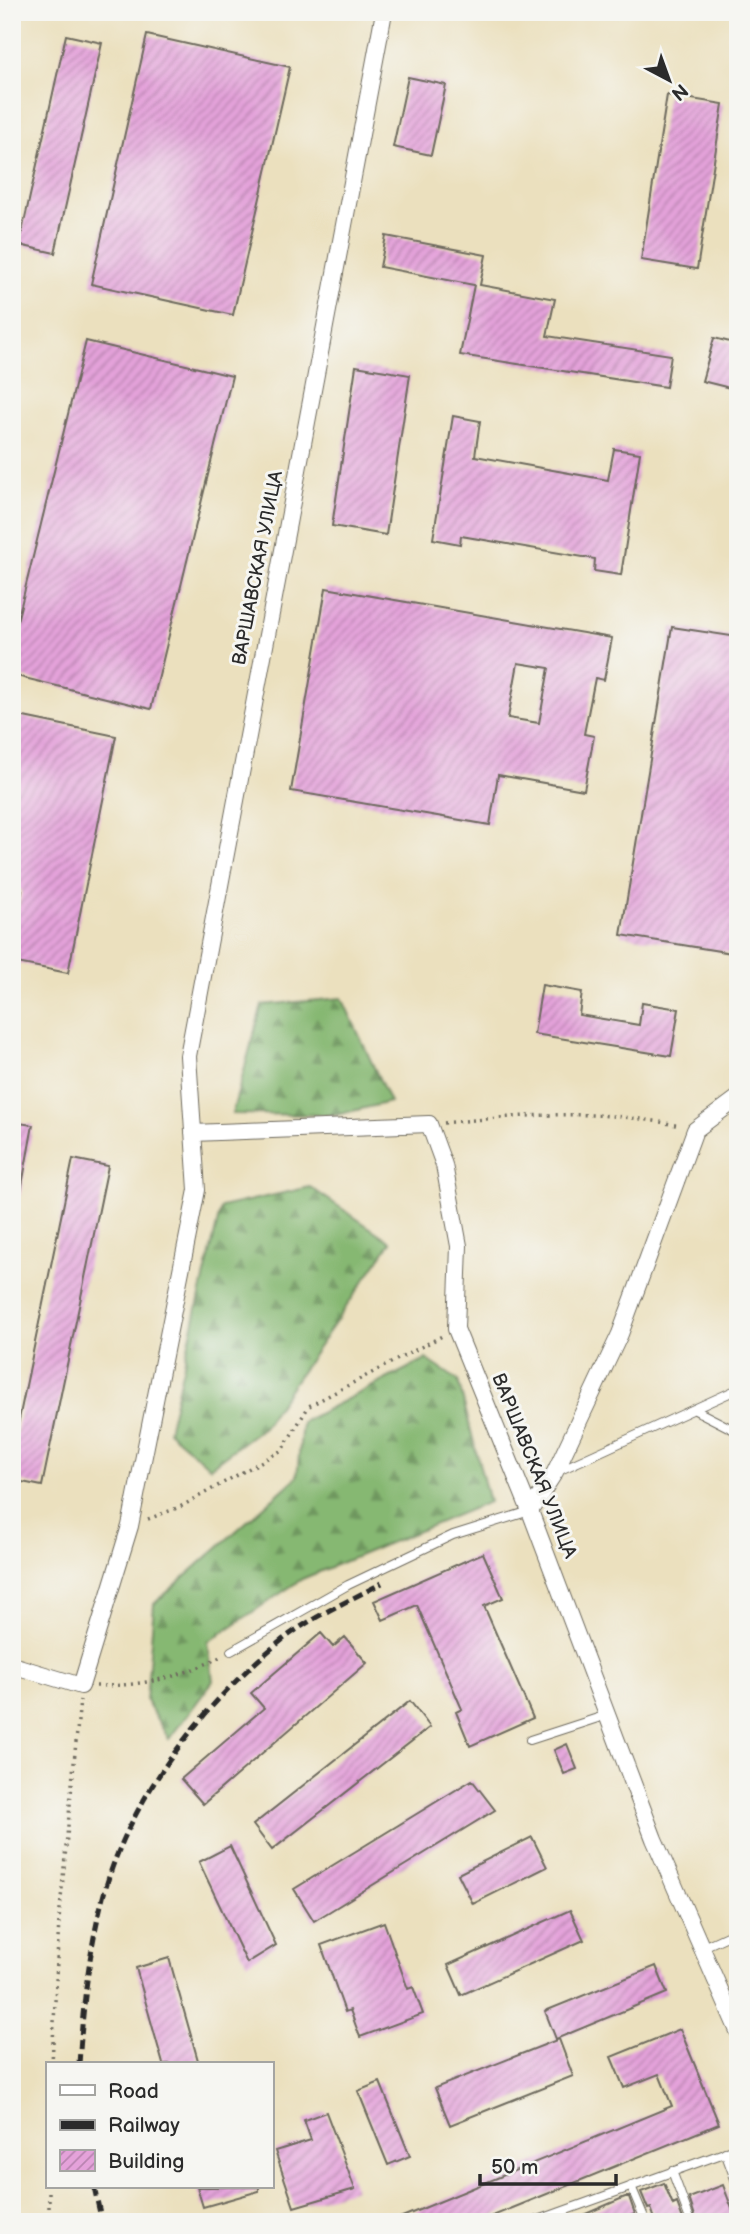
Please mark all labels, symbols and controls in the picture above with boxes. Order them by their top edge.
north arrow [634,46,704,116]
text: N [666,78,692,105]
street label: ВАРШАВСКАЯ УЛИЦА [228,469,288,667]
street label: ВАРШАВСКАЯ УЛИЦА [486,1370,582,1562]
legend [46,2062,273,2188]
text: Road [108,2079,159,2104]
text: Railway [108,2113,180,2138]
scale bar [480,2143,617,2187]
text: Building [108,2149,184,2174]
text: 50 m [491,2155,538,2180]

